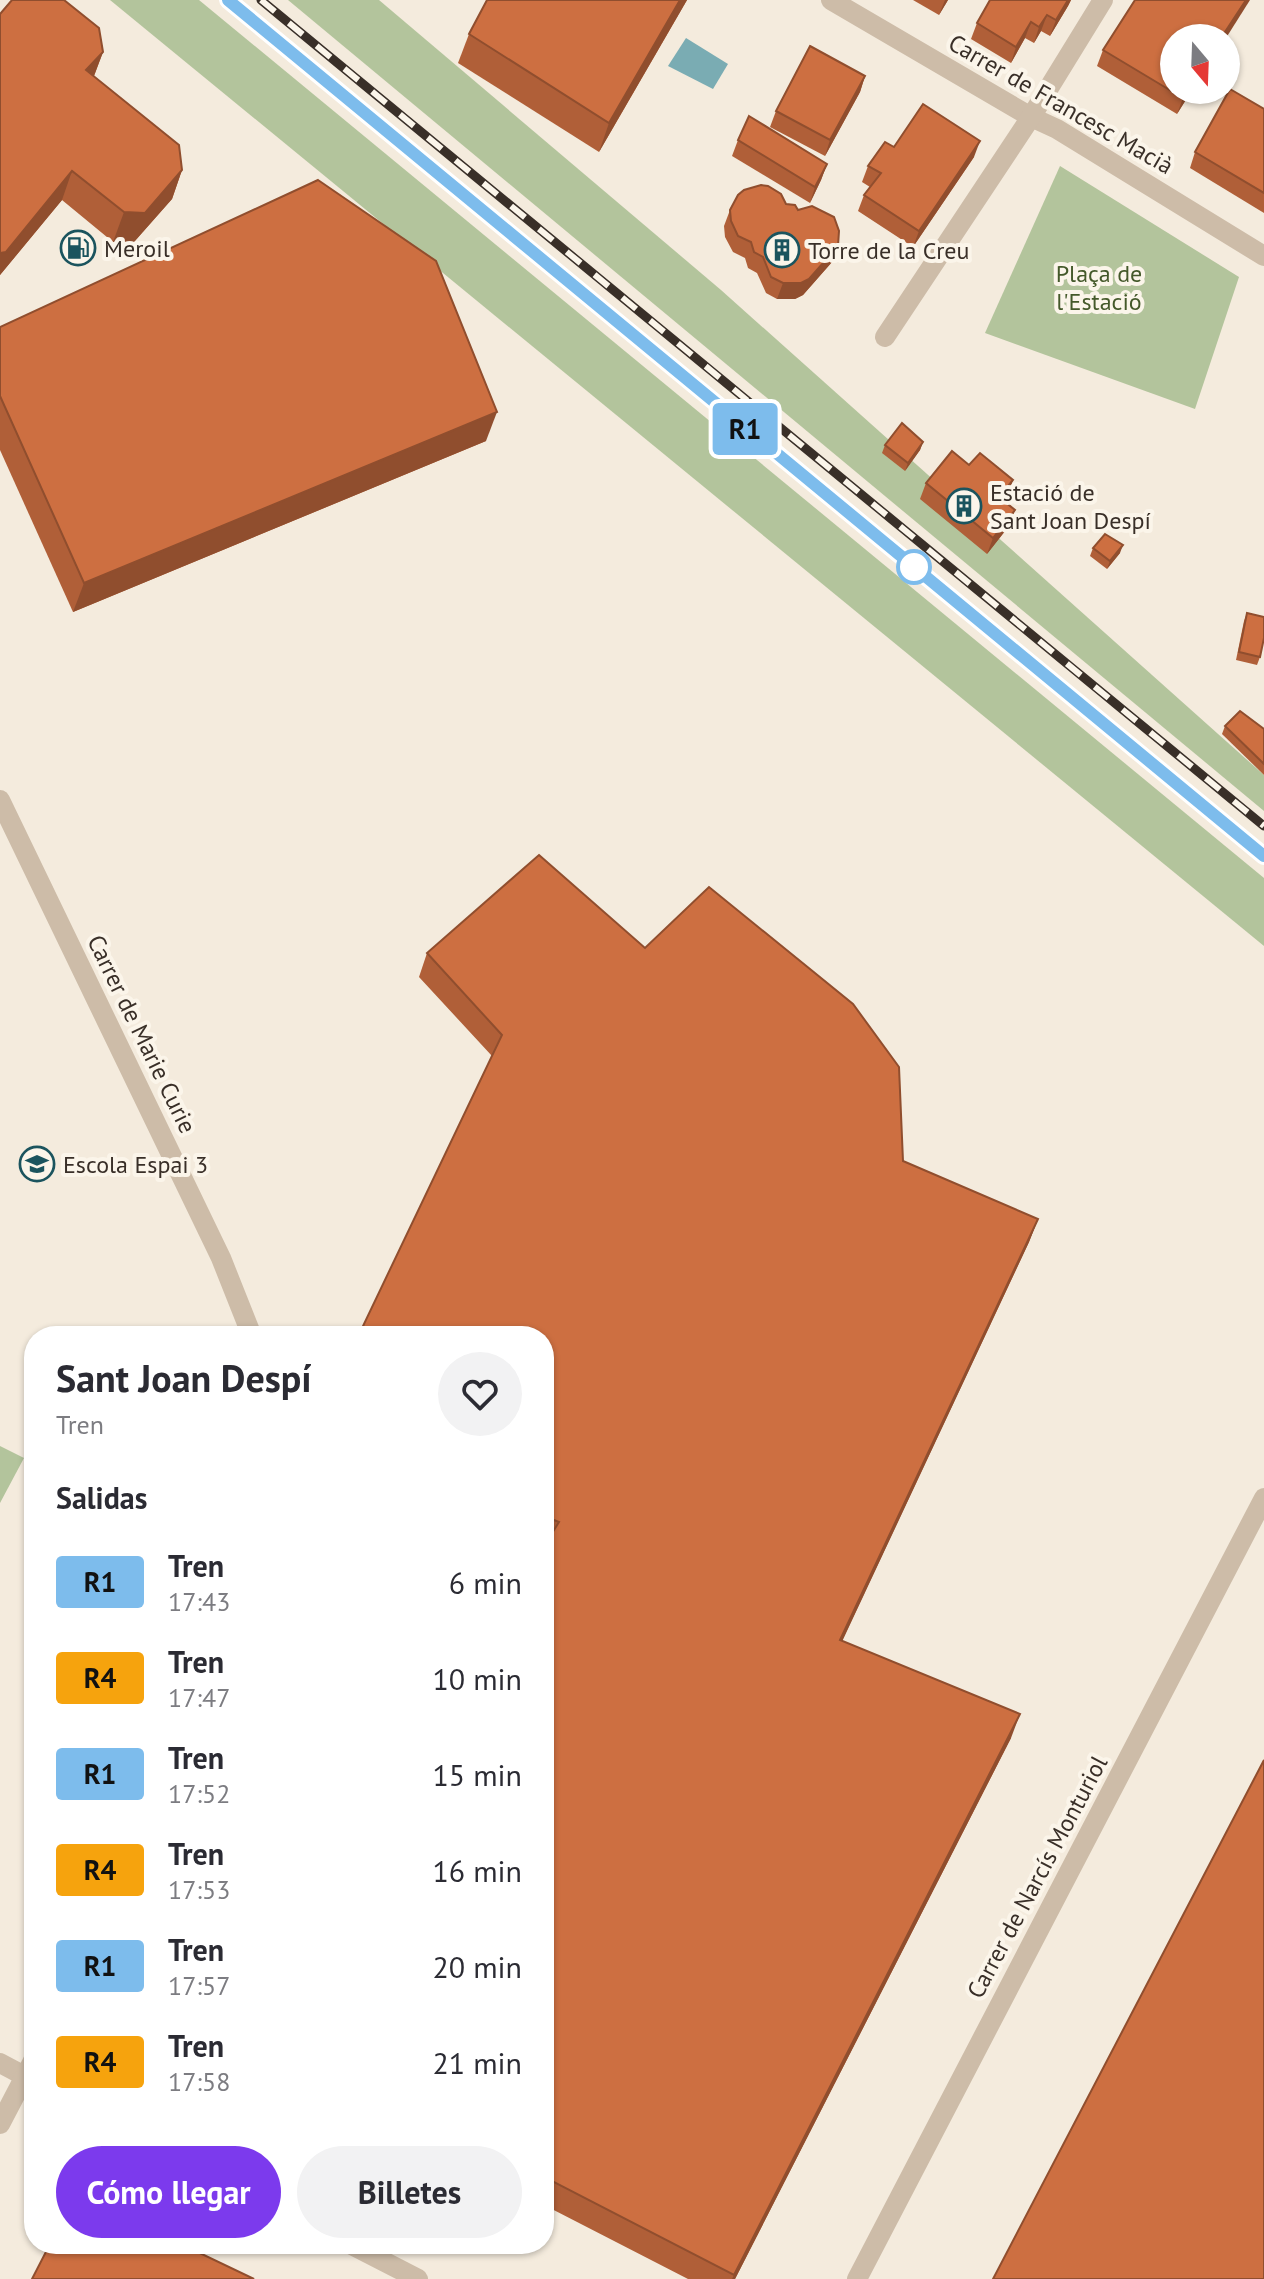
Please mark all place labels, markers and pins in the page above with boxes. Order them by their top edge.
fuel station icon: Meroil [59,229,97,267]
building icon: Torre de la Creu [763,231,801,269]
place label: Meroil [104,233,170,264]
place label: Torre de la Creu [808,235,969,266]
place label: Estació de Sant Joan Despí [990,477,1151,536]
building icon: Estació de Sant Joan Despí [945,487,983,525]
unlabelled marker [897,550,931,584]
school or university icon: Escola Espai 3 [18,1145,56,1183]
place label: Escola Espai 3 [63,1149,208,1180]

